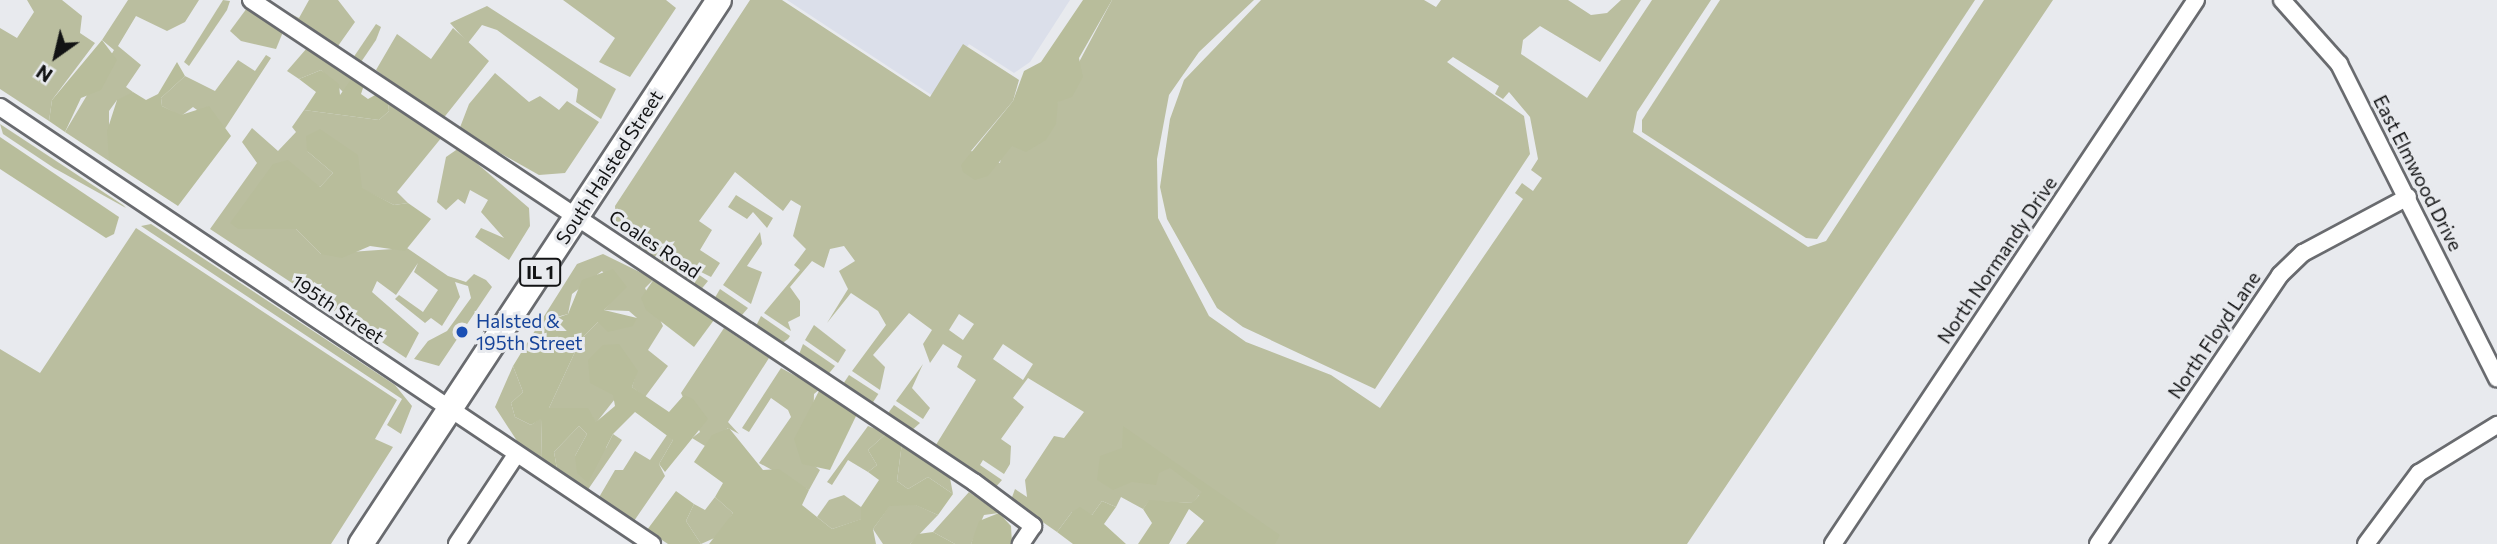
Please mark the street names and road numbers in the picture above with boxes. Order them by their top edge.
street label: South Halsted Street [551,86,667,248]
street label: East Elmwood Drive [2369,91,2467,255]
street label: North Normandy Drive [1933,172,2061,348]
street label: Coales Road [605,205,705,283]
road number: IL 1 [519,258,561,286]
street label: North Floyd Lane [2163,267,2265,403]
street label: 195th Street [287,270,389,348]

